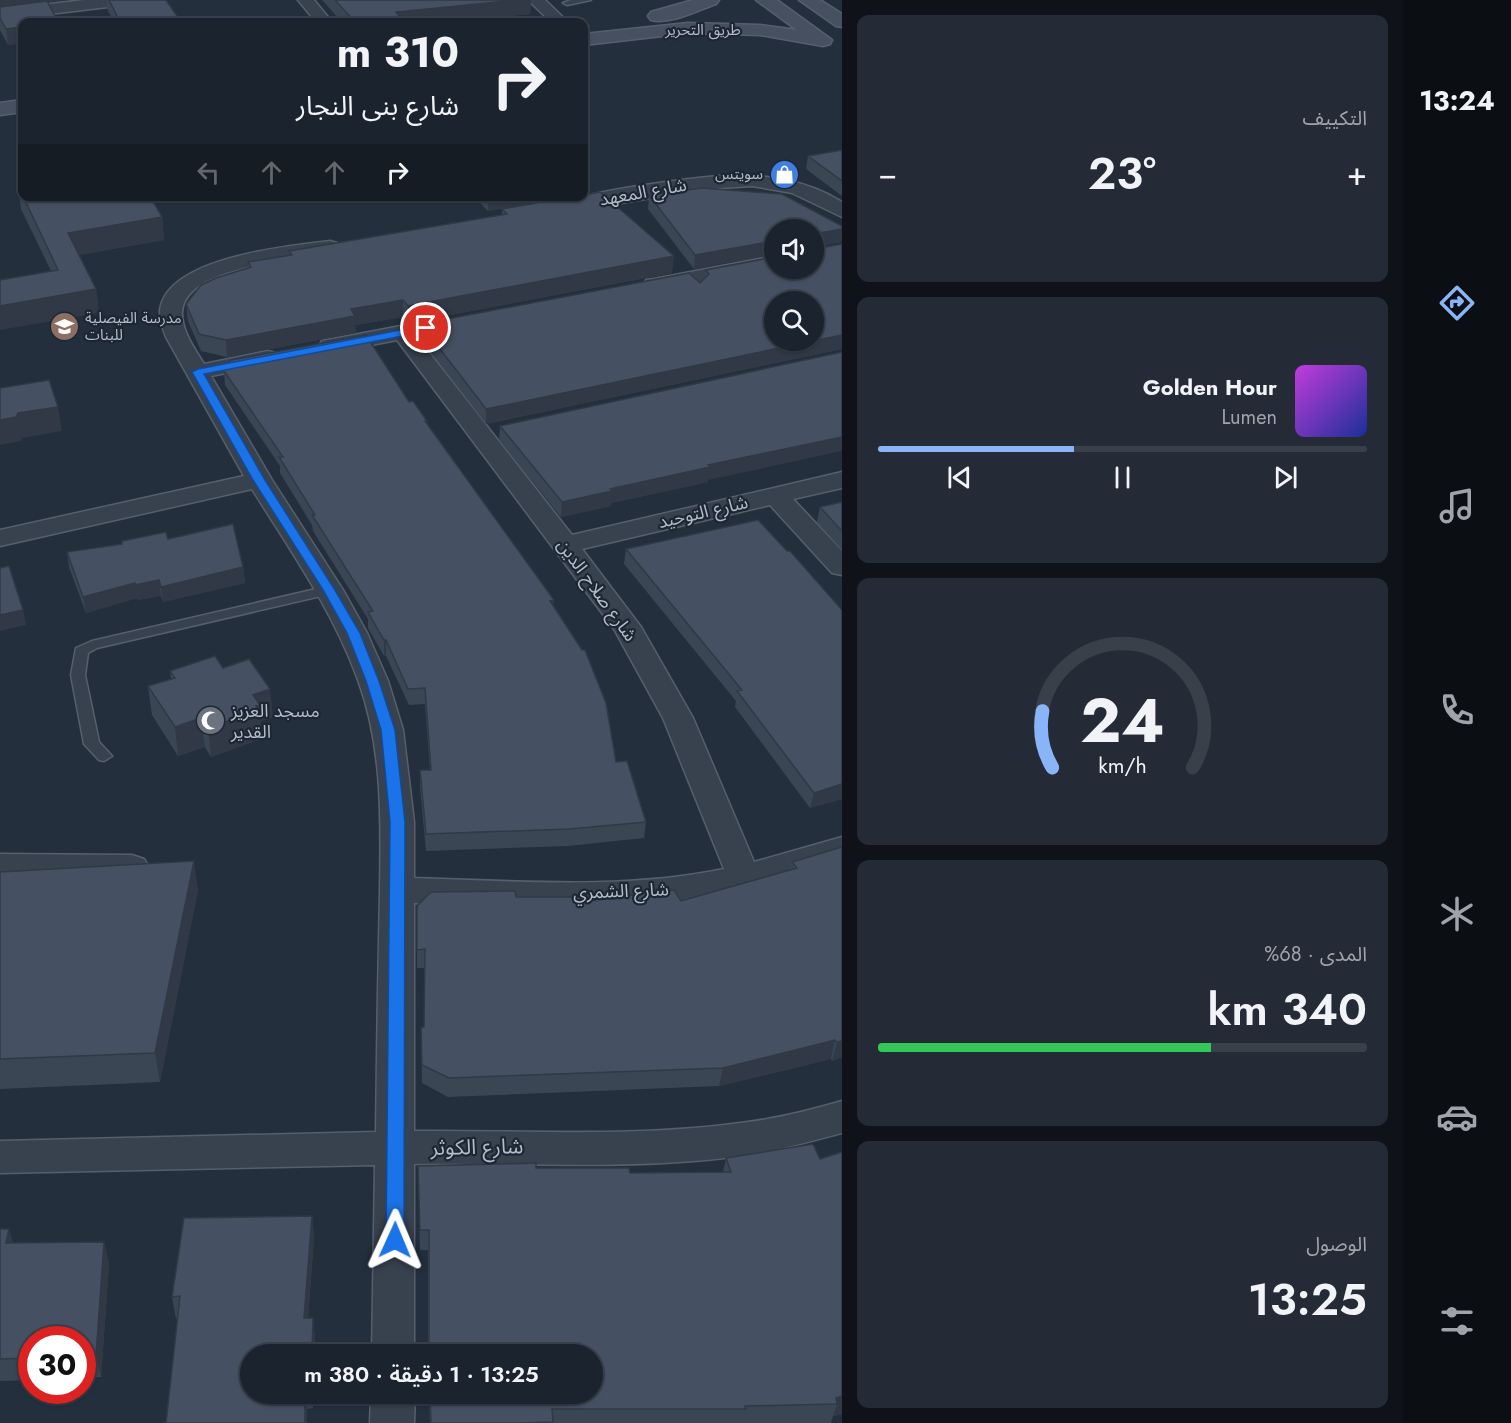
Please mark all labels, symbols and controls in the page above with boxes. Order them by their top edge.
street label: طريق التحرير [664,19,741,41]
text: 310 m [337,22,459,83]
icon: right [480,42,558,120]
text: 13:24 [1419,81,1495,120]
text: شارع بنى النجار [296,86,459,125]
text: التكييف [1303,104,1367,133]
text: 23° [1088,141,1156,206]
text: − [878,150,897,197]
text: + [1347,150,1367,197]
icon: left [192,156,225,189]
icon: ahead [255,156,288,189]
icon: ahead [318,156,351,189]
icon: right [381,156,414,189]
shop icon: سويتس [768,158,800,190]
place label: سويتس [715,163,763,185]
street label: شارع المعهد [597,172,689,213]
map controls [764,219,824,351]
button: sound [764,219,824,279]
icon: directions [1436,282,1478,324]
button: search [764,291,824,351]
pin [400,302,451,353]
place label: مدرسة الفيصلية للبنات [85,307,182,346]
school or university icon: مدرسة الفيصلية للبنات [48,311,80,343]
icon: arrive [409,311,442,344]
text: Golden Hour [1143,371,1277,403]
text: Lumen [1222,403,1277,432]
icon: previous [943,461,976,494]
icon: pause [1106,461,1139,494]
icon: next [1269,461,1302,494]
icon: music [1436,485,1478,527]
street label: شارع التوحيد [655,489,751,536]
street label: شارع صلاح الدين [550,533,643,647]
text: 24 [1080,676,1165,766]
icon: phone [1436,689,1478,731]
place label: مسجد العزيز القدير [230,698,320,745]
mosque icon: مسجد العزيز القدير [194,705,226,737]
text: km/h [1098,751,1147,782]
street label: شارع الشمري [573,876,669,907]
icon: climate [1436,893,1478,935]
text: المدى · 68% [1264,940,1367,969]
text: 340 km [1208,977,1367,1042]
icon: car [1436,1096,1478,1138]
street label: شارع الكوثر [429,1131,524,1163]
position arrow [363,1208,427,1272]
text: الوصول [1306,1230,1367,1259]
text: 13:25 [1248,1267,1367,1332]
icon: filters [1436,1300,1478,1342]
speed limit sign: 30 [18,1326,96,1404]
text: 13:25 · 1 دقيقة · 380 m [304,1358,539,1390]

